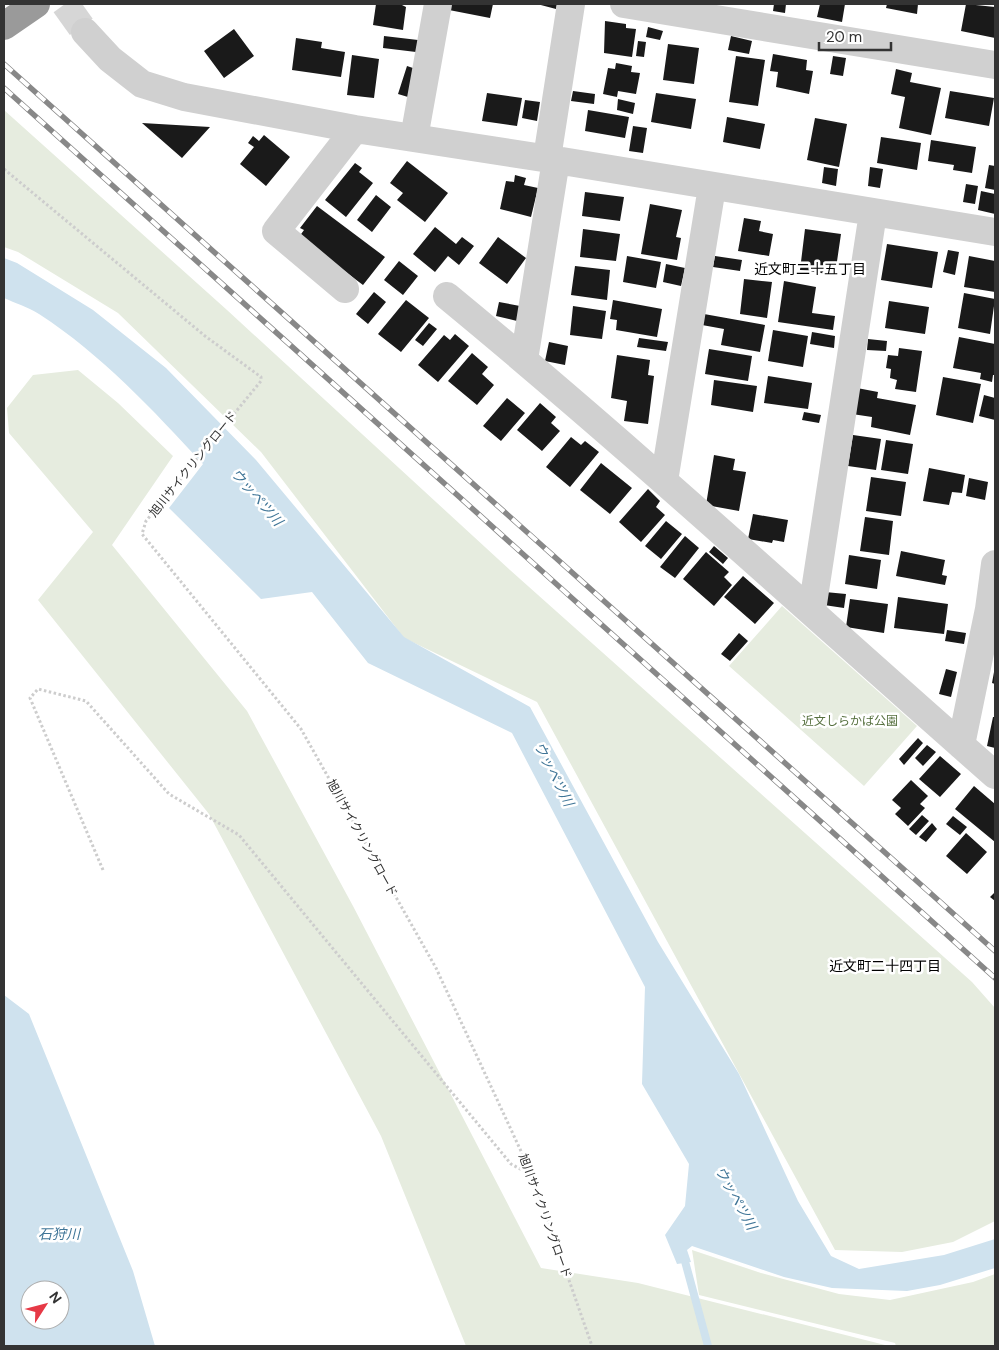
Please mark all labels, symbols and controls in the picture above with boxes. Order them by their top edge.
scale bar [819,20,892,52]
text: 20 m [826,27,862,47]
district label: 近文町二十五丁目 [754,260,866,278]
street label: 旭川サイクリングロード [145,408,241,520]
water label: ウッペツ川 [227,465,288,531]
park label: 近文しらかば公園 [802,713,898,729]
water label: ウッペツ川 [530,739,579,811]
street label: 旭川サイクリングロード [323,776,401,900]
district label: 近文町二十四丁目 [829,957,941,975]
street label: 旭川サイクリングロード [515,1151,575,1281]
water label: ウッペツ川 [711,1163,762,1235]
water label: 石狩川 [38,1225,82,1243]
north arrow [20,1280,70,1330]
text: N [45,1288,66,1307]

